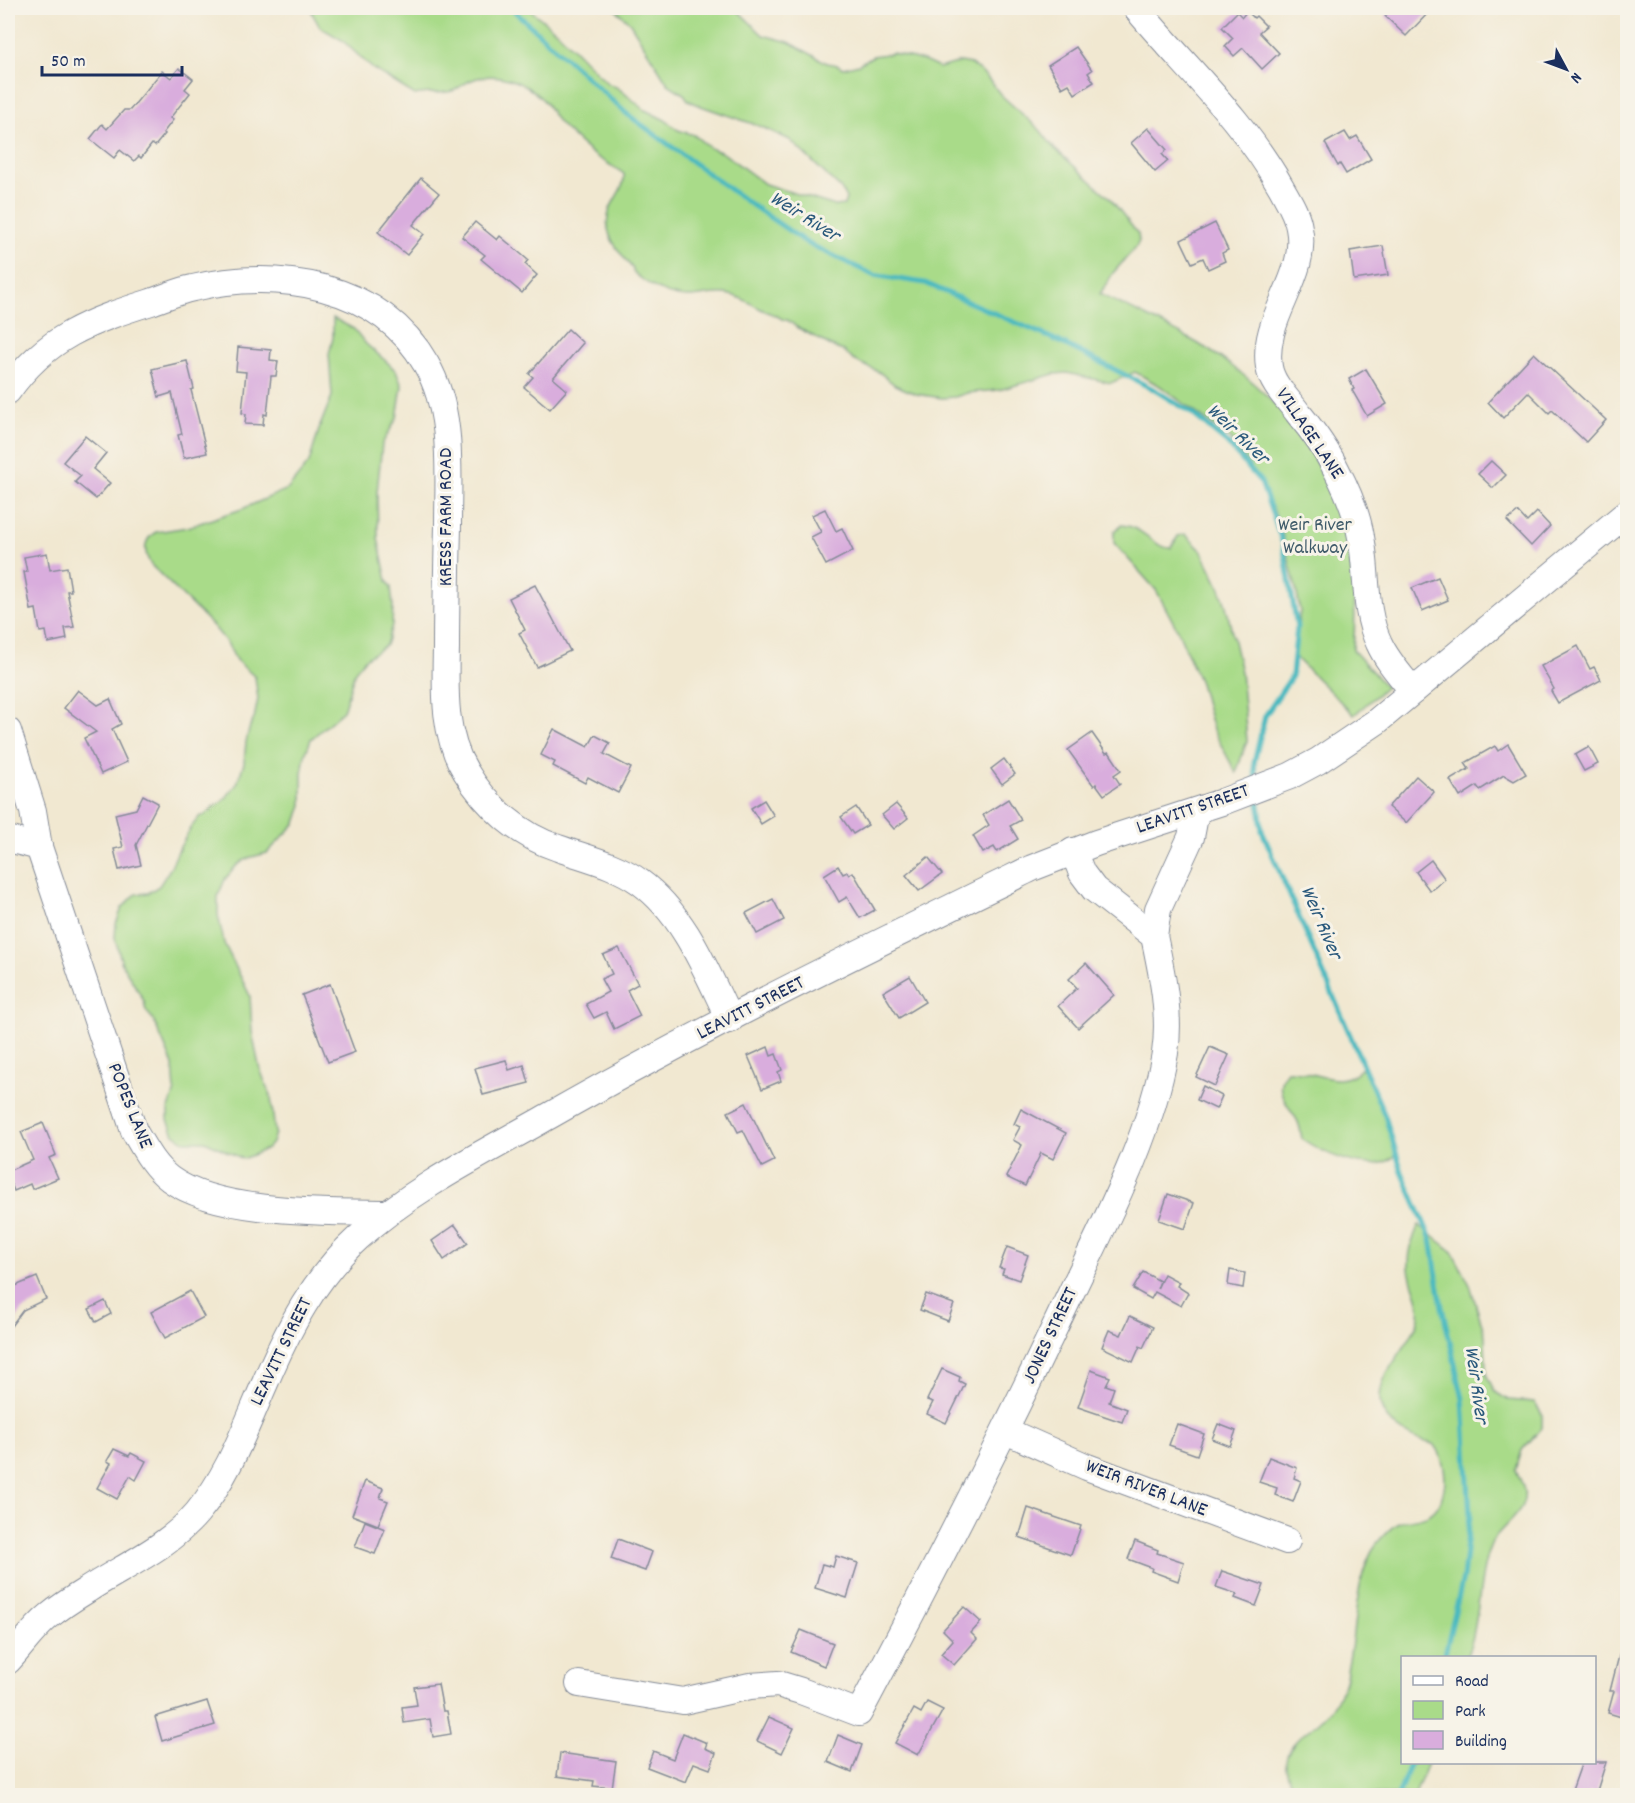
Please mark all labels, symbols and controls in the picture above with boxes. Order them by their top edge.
scale bar [42,39,182,77]
north arrow [1536,39,1596,99]
text: 50 m [51,50,86,75]
text: N [1564,67,1587,88]
water label: Weir River [763,185,847,252]
street label: VILLAGE LANE [1268,383,1350,485]
water label: Weir River [1199,397,1277,474]
street label: KRESS FARM ROAD [433,448,461,586]
park label: Weir River Walkway [1278,512,1353,563]
street label: LEAVITT STREET [1133,778,1253,842]
water label: Weir River [1291,881,1350,967]
street label: LEAVITT STREET [692,970,810,1048]
street label: POPES LANE [99,1059,159,1153]
street label: JONES STREET [1016,1283,1086,1389]
street label: LEAVITT STREET [244,1293,320,1411]
water label: Weir River [1455,1344,1496,1428]
street label: WEIR RIVER LANE [1081,1453,1211,1525]
legend [1401,1656,1596,1764]
text: Road [1455,1670,1489,1695]
text: Park [1455,1700,1486,1725]
text: Building [1455,1730,1507,1755]

